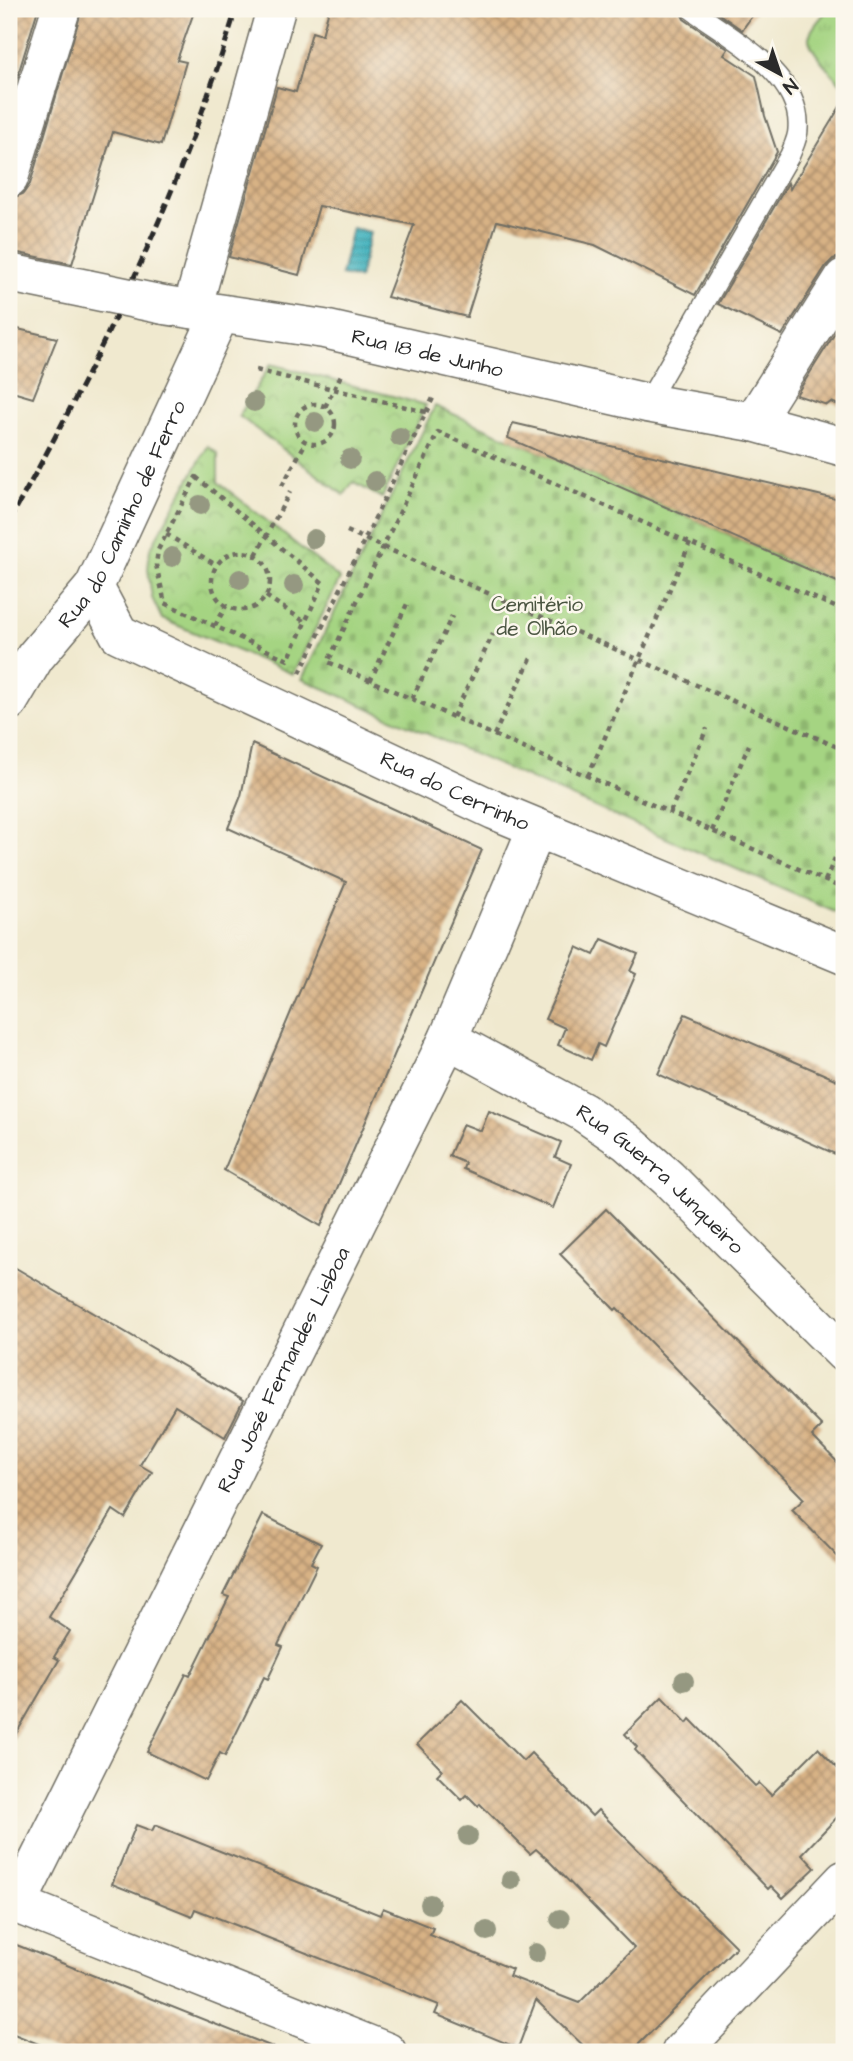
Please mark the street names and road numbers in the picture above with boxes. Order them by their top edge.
street label: Rua 18 de Junho [349,321,506,384]
street label: Rua do Caminho de Ferro [51,395,193,634]
street label: Rua do Cerrinho [376,744,534,838]
street label: Rua Guerra Junqueiro [571,1097,751,1261]
street label: Rua José Fernandes Lisboa [210,1242,357,1497]

